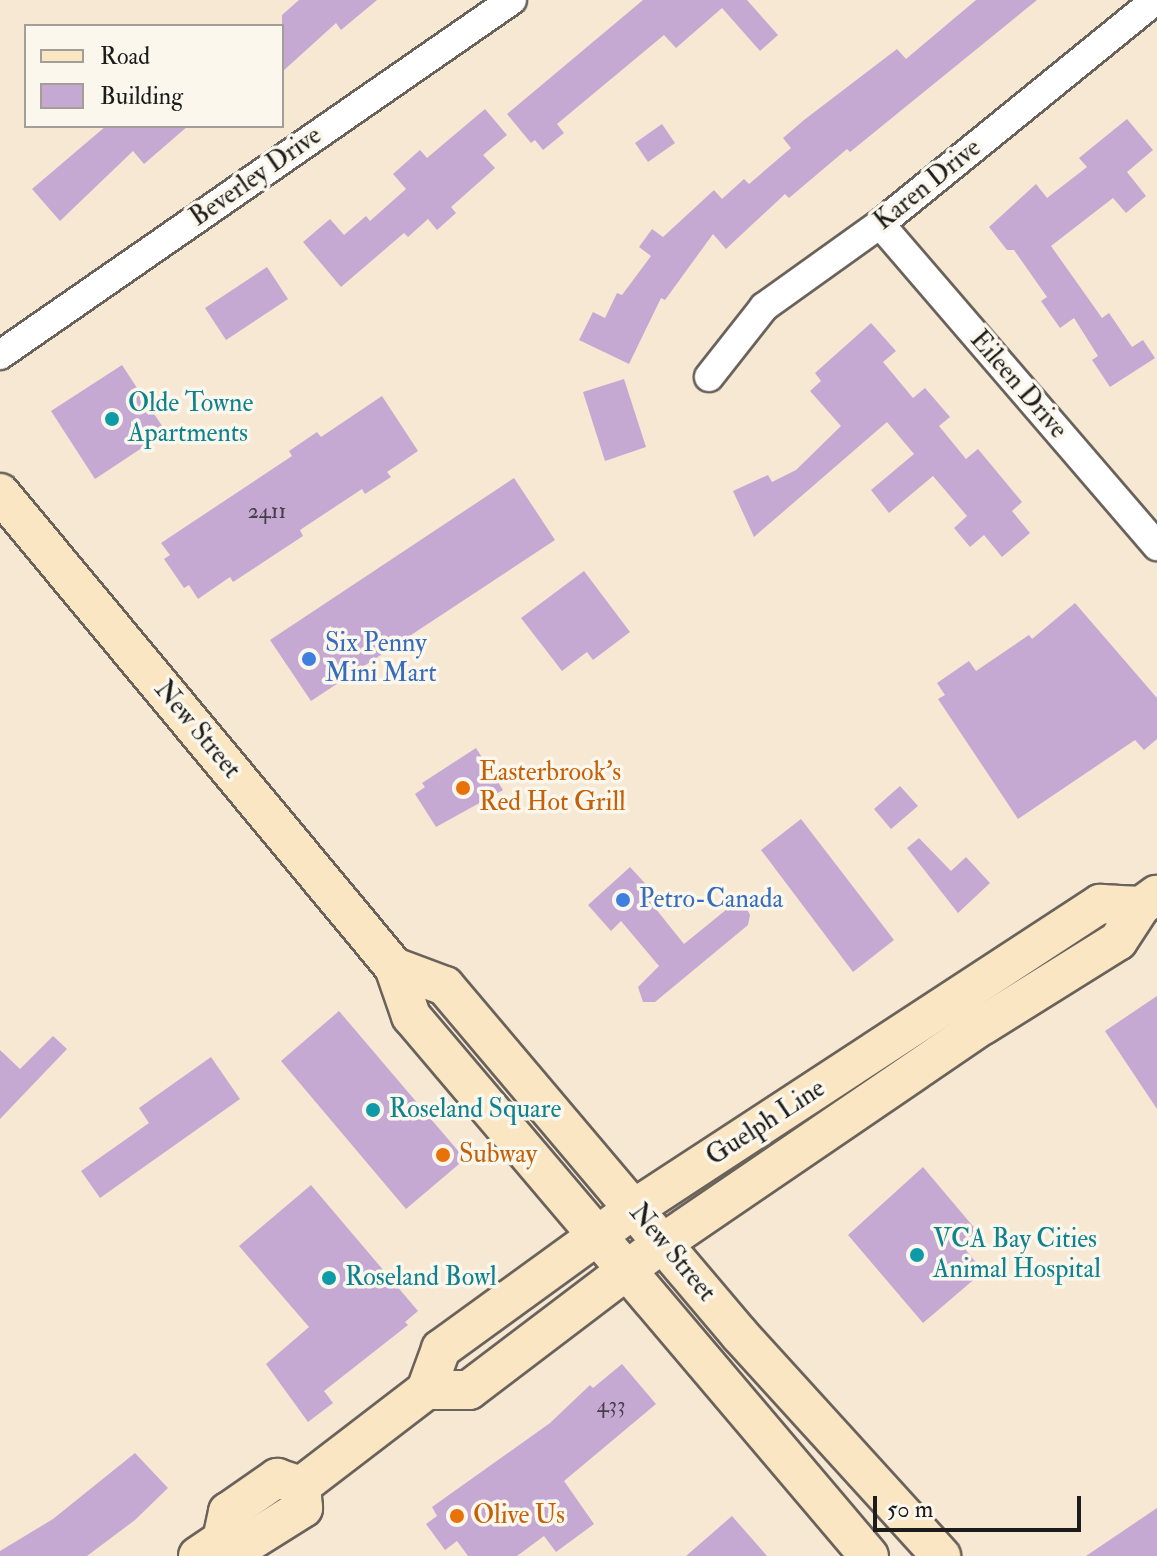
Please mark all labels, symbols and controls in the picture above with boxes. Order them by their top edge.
legend [24,24,284,128]
text: Road [100,41,150,72]
text: Building [100,81,183,112]
street label: Beverley Drive [184,120,328,234]
street label: Karen Drive [869,133,987,237]
street label: Eileen Drive [963,325,1073,445]
place label: Olde Towne Apartments [128,388,253,450]
marker: Olde Towne Apartments [103,410,121,428]
house number: 2411 [248,499,286,525]
place label: Six Penny Mini Mart [325,628,437,690]
marker: Six Penny Mini Mart [300,650,318,668]
street label: New Street [147,675,247,785]
place label: Easterbrook's Red Hot Grill [479,757,626,818]
marker: Easterbrook's Red Hot Grill [454,779,472,797]
place label: Petro-Canada [639,884,783,916]
marker: Petro-Canada [614,891,632,909]
street label: Guelph Line [701,1073,831,1173]
place label: Roseland Square [389,1094,561,1126]
marker: Roseland Square [364,1101,382,1119]
place label: Subway [459,1139,537,1171]
marker: Subway [434,1146,452,1164]
street label: New Street [622,1198,722,1308]
place label: VCA Bay Cities Animal Hospital [933,1224,1101,1286]
marker: VCA Bay Cities Animal Hospital [908,1246,926,1264]
place label: Roseland Bowl [345,1262,497,1294]
marker: Roseland Bowl [320,1269,338,1287]
house number: 433 [597,1393,625,1419]
scale bar [877,1480,1085,1530]
text: 50 m [887,1494,933,1525]
place label: Olive Us [473,1500,565,1532]
marker: Olive Us [448,1507,466,1525]

